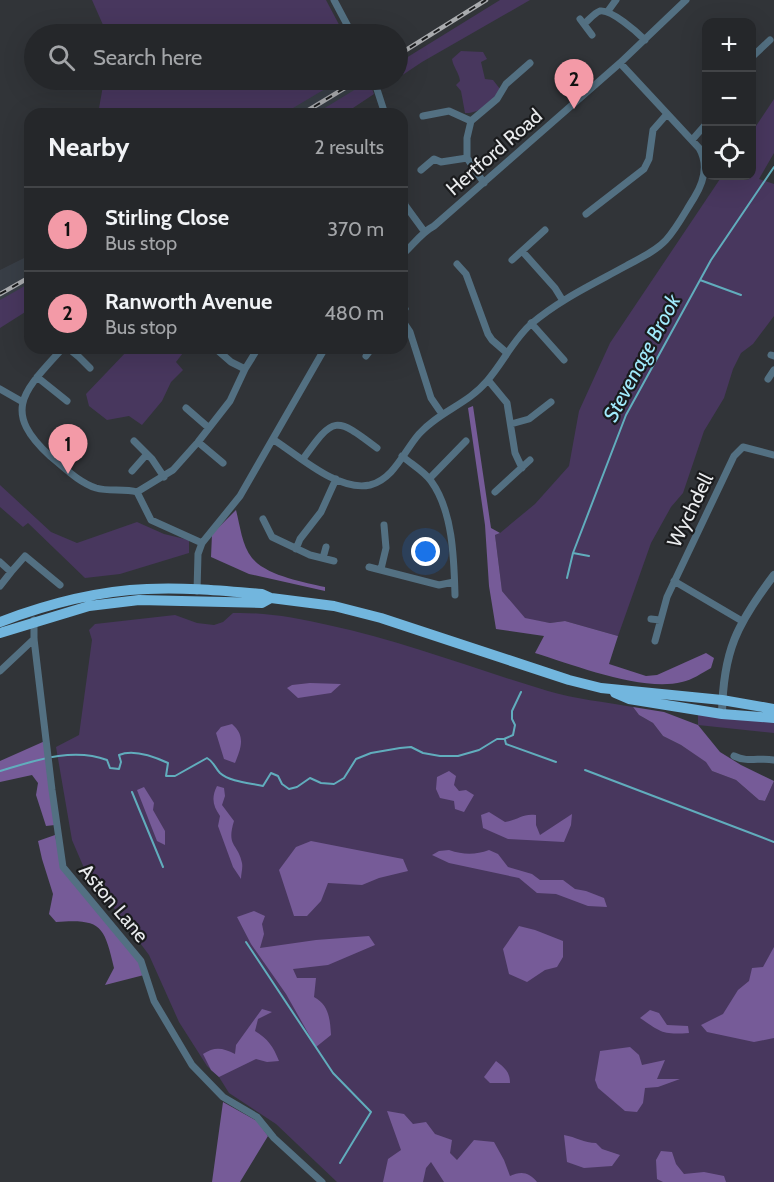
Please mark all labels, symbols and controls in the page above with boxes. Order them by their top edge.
map controls [702,18,756,180]
button: + [702,18,756,72]
search box [24,24,408,90]
icon: search [45,41,78,74]
text: Search here [93,44,202,71]
pin: 2 [554,60,594,109]
button: − [702,72,756,126]
street label: Hertford Road [441,104,547,200]
button: locate [702,126,756,180]
text: Nearby [48,131,129,163]
text: 2 results [314,135,384,159]
text: Stirling Close [105,204,229,231]
text: 1 [64,217,71,241]
text: 370 m [327,217,384,241]
text: Bus stop [105,231,177,255]
text: Ranworth Avenue [105,288,272,315]
water label: Stevenage Brook [598,289,686,426]
text: 2 [62,301,73,325]
text: 480 m [324,301,384,325]
text: Bus stop [105,315,177,339]
pin: 1 [48,424,88,474]
street label: Wychdell [662,469,718,551]
your location [411,537,440,566]
street label: Aston Lane [74,859,154,947]

